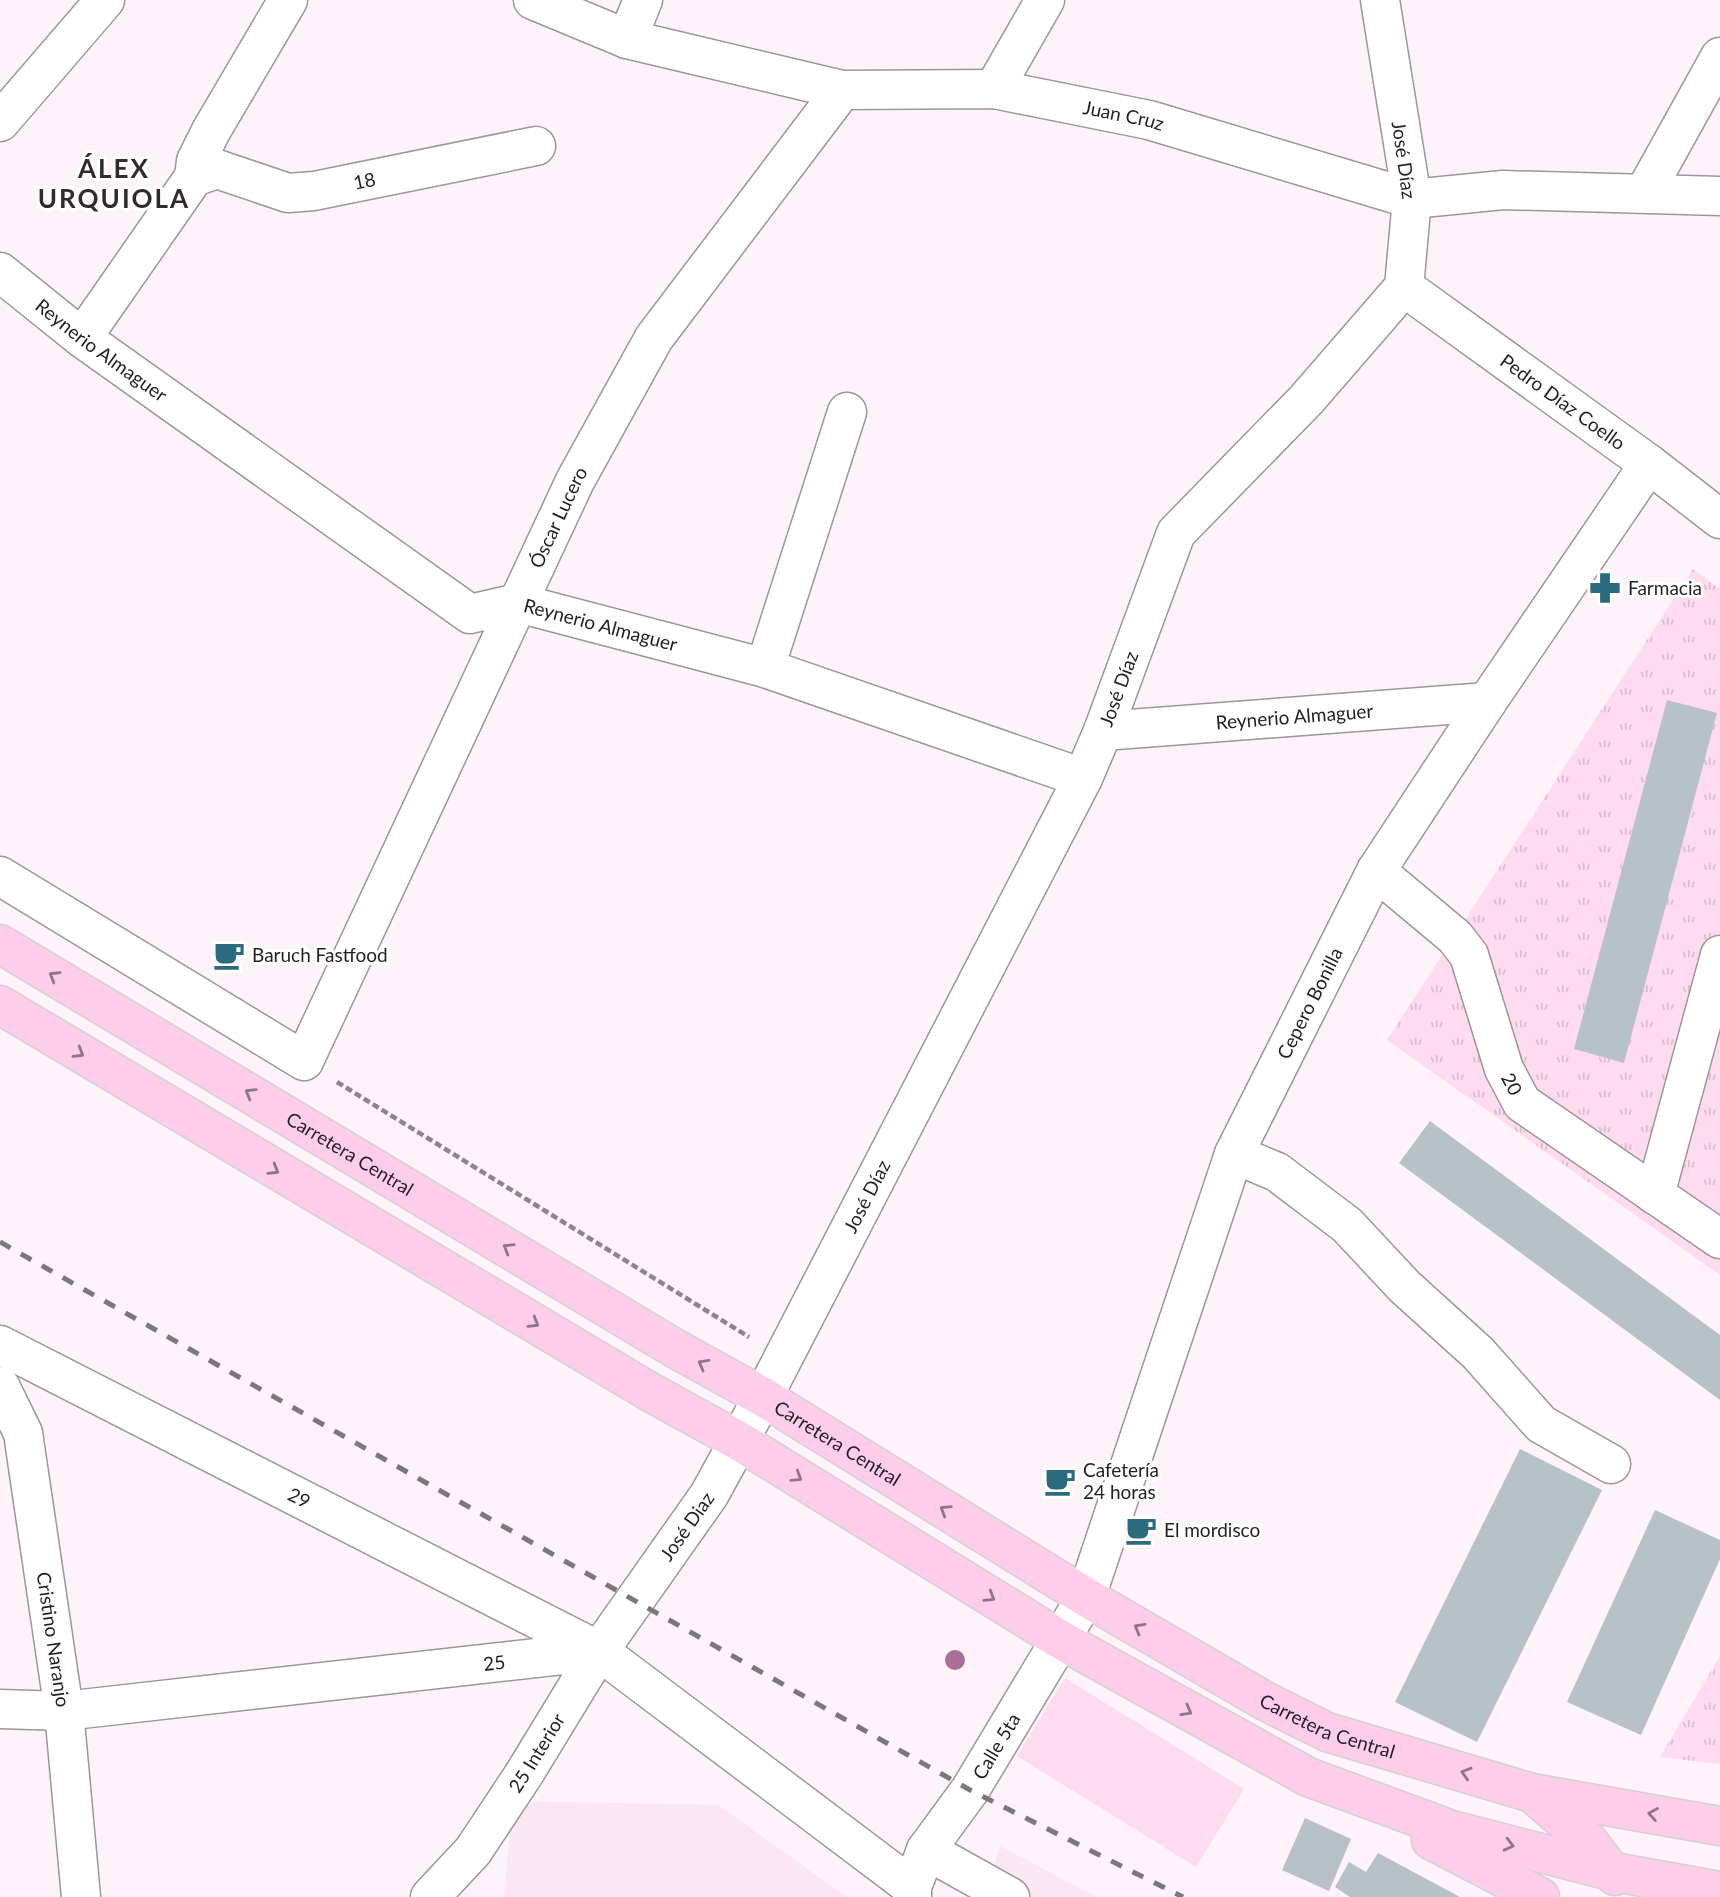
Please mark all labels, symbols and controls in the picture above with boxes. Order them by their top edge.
street label: Juan Cruz [1081,95,1167,135]
street label: José Díaz [1388,119,1421,200]
district label: ÁLEX URQUIOLA [38,152,190,214]
street label: 18 [351,167,377,194]
street label: Reynerio Almaguer [31,293,172,406]
street label: Pedro Díaz Coello [1496,349,1630,454]
street label: Óscar Lucero [524,462,592,571]
pharmacy icon: Farmacia [1588,571,1622,605]
place label: Farmacia [1628,576,1702,599]
street label: Reynerio Almaguer [521,593,680,655]
street label: José Díaz [1094,648,1142,729]
street label: Reynerio Almaguer [1215,699,1374,733]
cafe icon: Baruch Fastfood [212,938,246,972]
place label: Baruch Fastfood [252,943,388,966]
street label: Cepero Bonilla [1272,943,1347,1063]
one-way arrow [49,972,62,985]
one-way arrow [72,1045,85,1058]
street label: 20 [1497,1069,1528,1099]
one-way arrow [244,1088,257,1101]
street label: Carretera Central [283,1106,418,1200]
street label: José Díaz [838,1156,895,1236]
one-way arrow [267,1162,280,1175]
one-way arrow [502,1243,515,1256]
one-way arrow [526,1315,539,1328]
one-way arrow [698,1359,711,1372]
street label: Carretera Central [770,1395,905,1490]
place label: Cafetería 24 horas [1083,1458,1159,1503]
cafe icon: Cafetería 24 horas [1043,1464,1077,1498]
one-way arrow [789,1469,802,1482]
street label: 29 [284,1482,315,1513]
street label: José Diaz [655,1487,719,1565]
one-way arrow [939,1505,952,1518]
cafe icon: El mordisco [1124,1513,1158,1547]
place label: El mordisco [1164,1518,1260,1541]
street label: Cristino Naranjo [33,1570,75,1708]
one-way arrow [983,1588,996,1601]
one-way arrow [1134,1623,1146,1636]
street label: 25 [482,1650,506,1675]
street label: Carretera Central [1256,1688,1398,1763]
one-way arrow [1180,1703,1192,1716]
street label: 25 Interior [503,1709,569,1796]
street label: Calle 5ta [967,1709,1025,1783]
one-way arrow [1460,1767,1472,1782]
one-way arrow [1647,1807,1659,1822]
one-way arrow [1502,1837,1514,1851]

